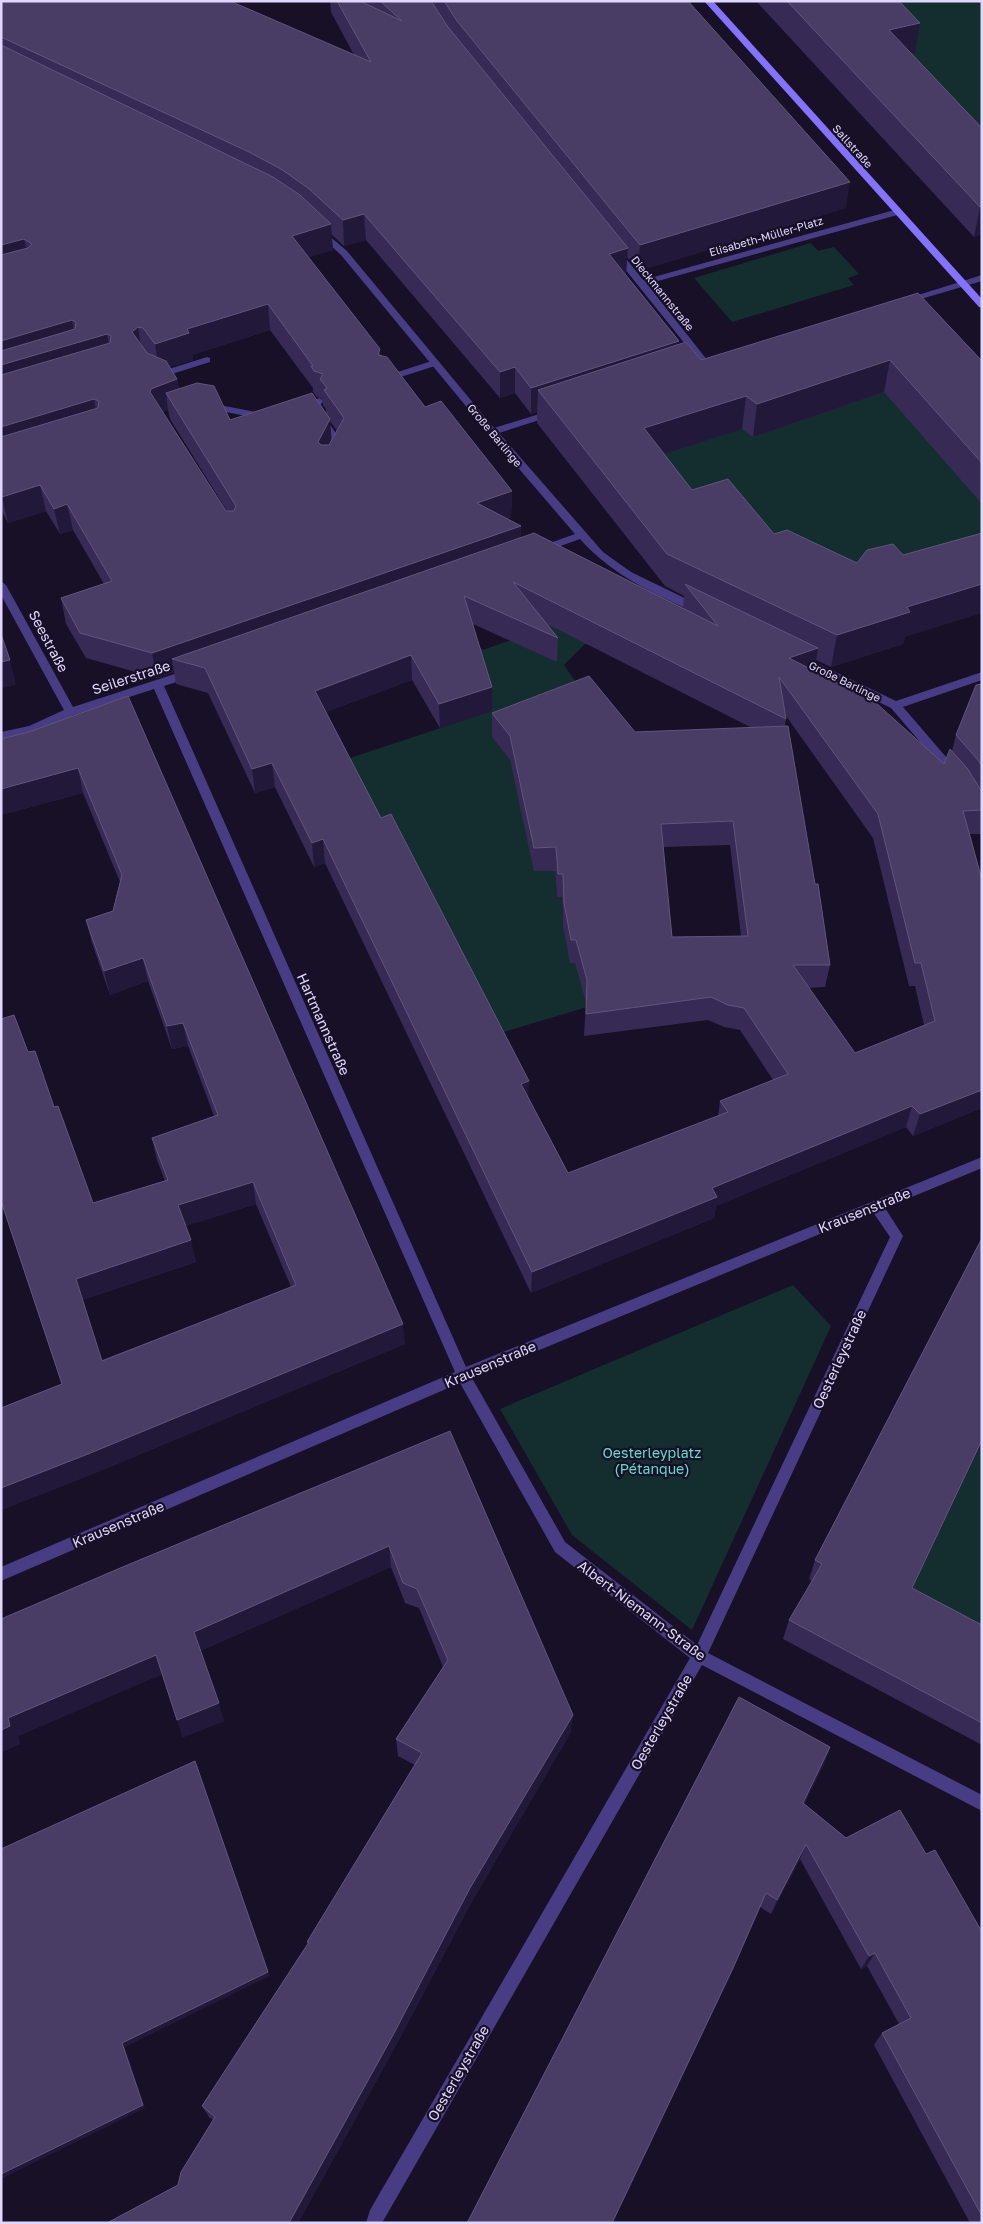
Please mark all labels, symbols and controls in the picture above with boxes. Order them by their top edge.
street label: Sallstraße [830,122,876,170]
street label: Elisabeth-Müller-Platz [707,213,825,259]
street label: Dieckmannstraße [629,253,697,333]
street label: Große Barlinge [465,401,525,469]
street label: Seestraße [26,607,72,675]
street label: Seilerstraße [90,656,172,698]
street label: Große Barlinge [807,658,883,704]
street label: Hartmannstraße [294,970,354,1078]
street label: Krausenstraße [815,1184,913,1236]
street label: Oesterleystraße [809,1307,869,1411]
street label: Krausenstraße [442,1337,538,1391]
park label: Oesterleyplatz (Pétanque) [603,1444,701,1477]
street label: Krausenstraße [70,1497,166,1551]
street label: Albert-Niemann-Straße [575,1556,709,1664]
street label: Oesterleystraße [627,1671,695,1773]
street label: Oesterleystraße [424,2022,492,2124]

